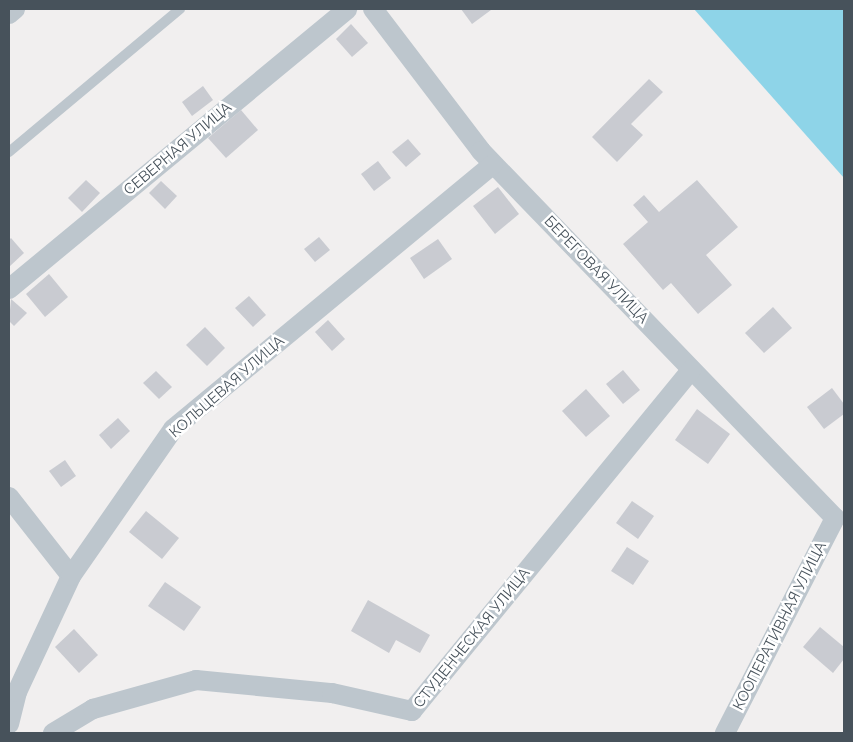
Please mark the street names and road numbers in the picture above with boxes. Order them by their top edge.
street label: СЕВЕРНАЯ УЛИЦА [120,99,236,199]
street label: БЕРЕГОВАЯ УЛИЦА [540,213,652,327]
street label: КОЛЬЦЕВАЯ УЛИЦА [166,332,288,442]
street label: КООПЕРАТИВНАЯ УЛИЦА [730,539,830,713]
street label: СТУДЕНЧЕСКАЯ УЛИЦА [410,564,534,712]

